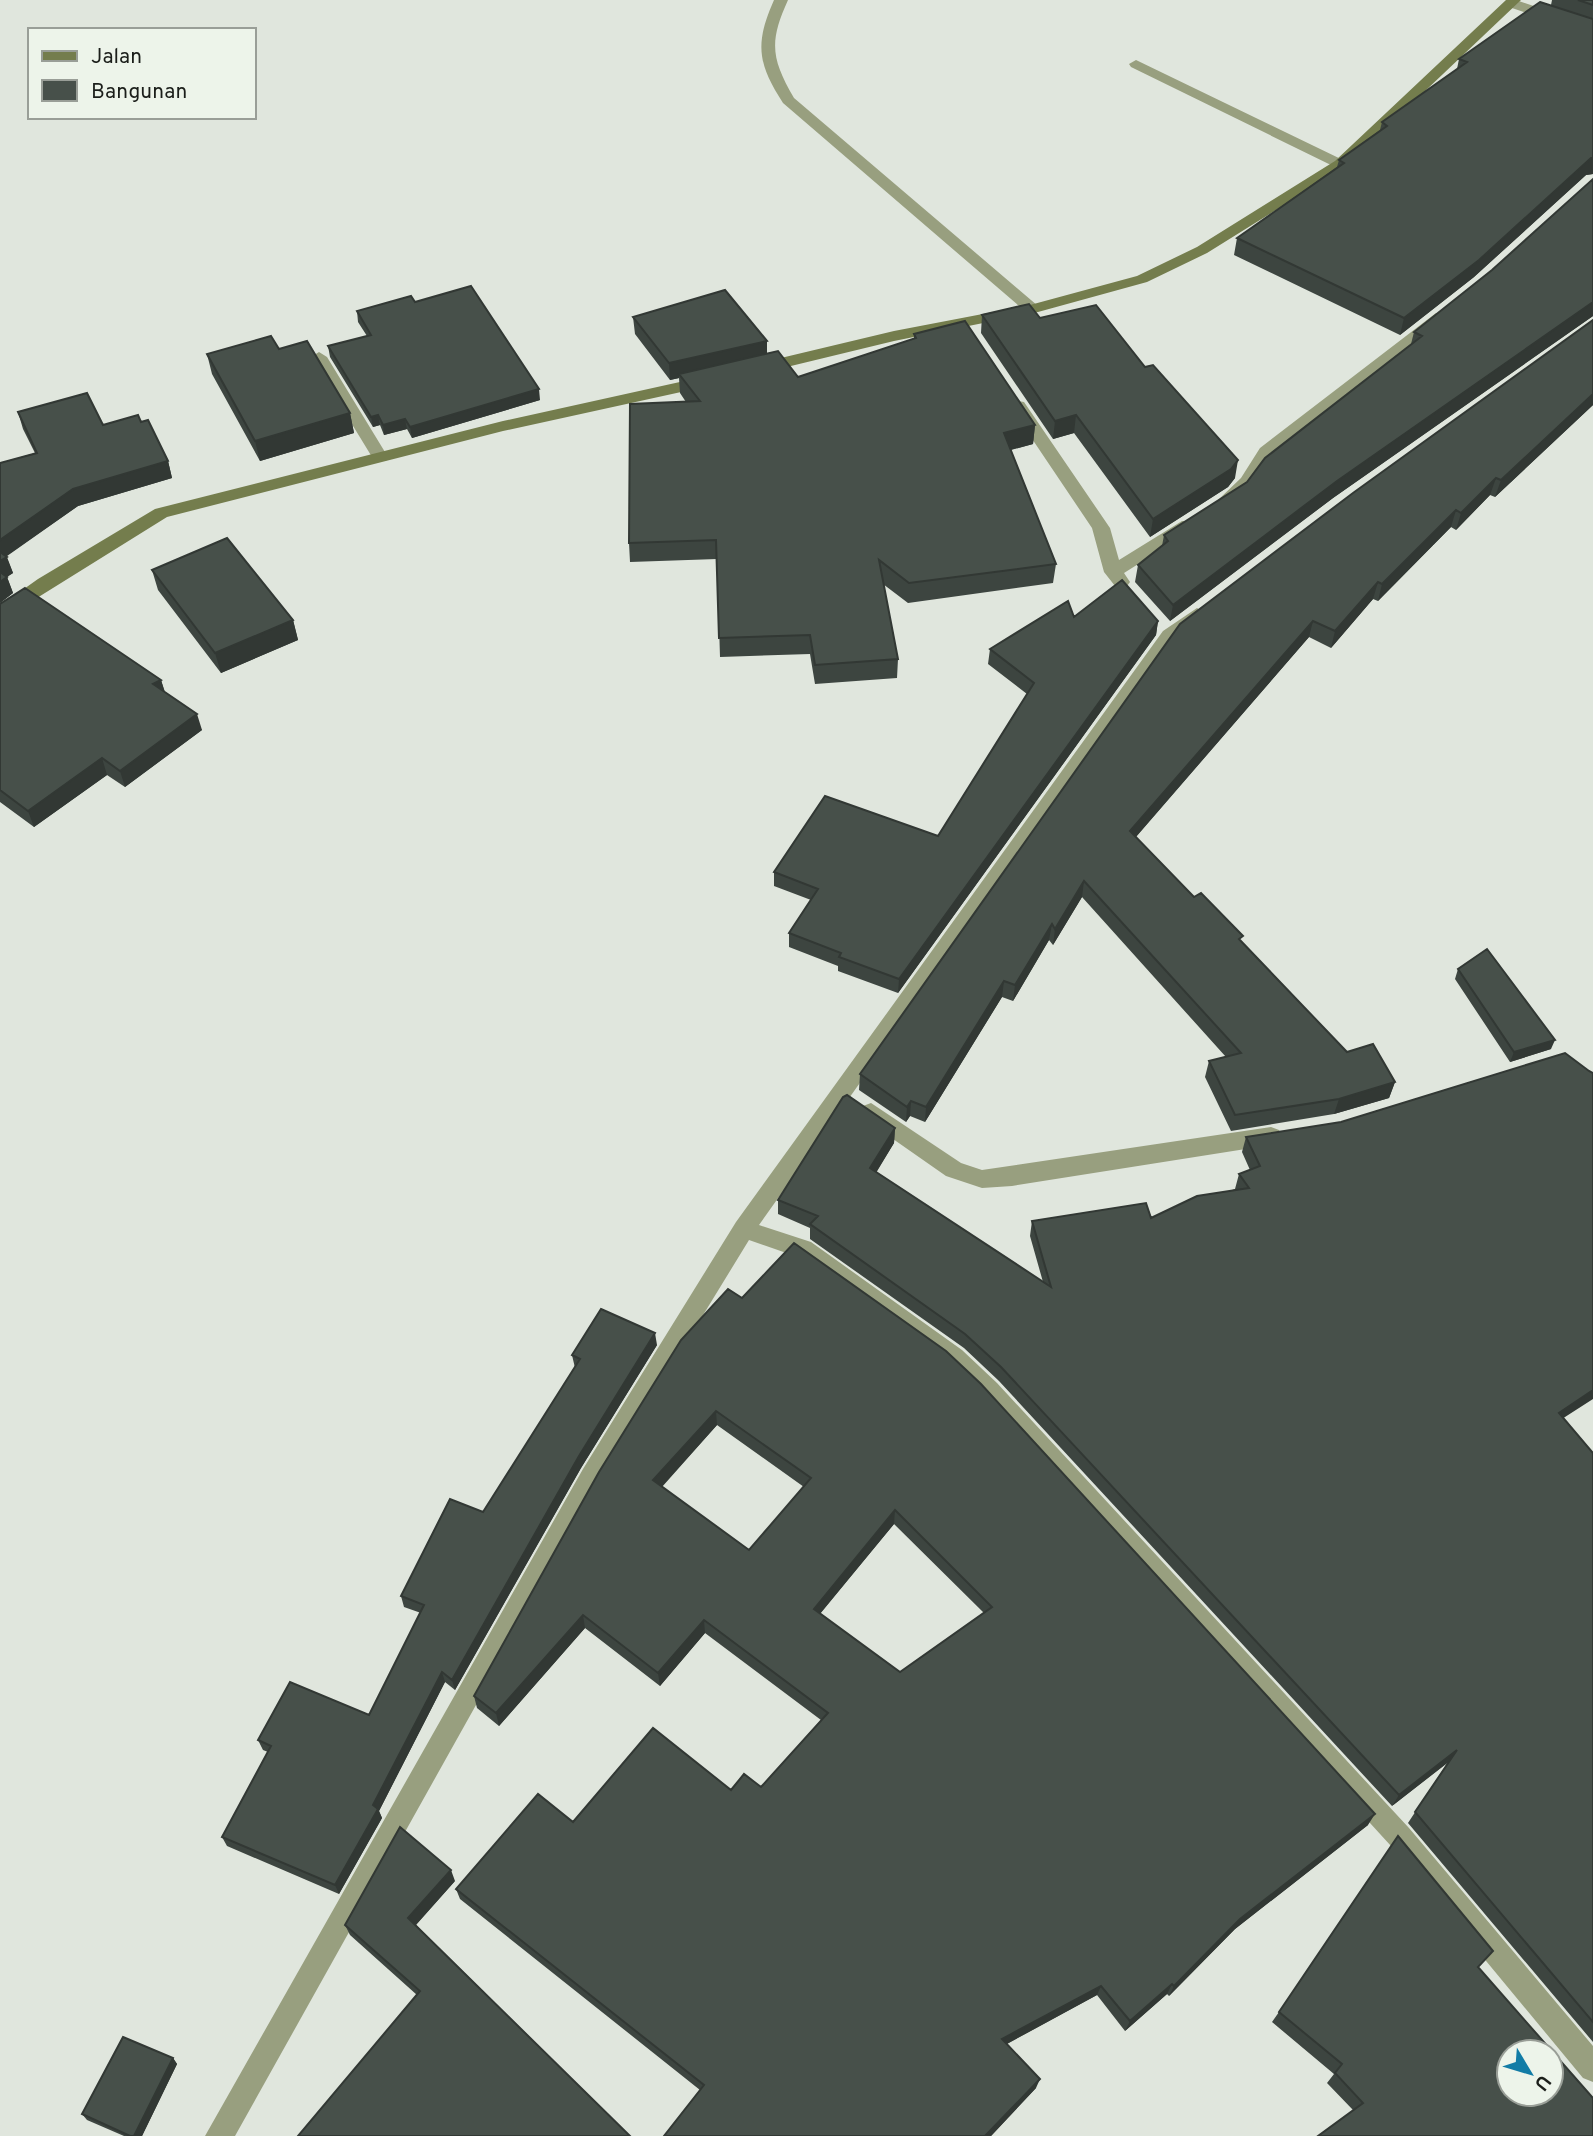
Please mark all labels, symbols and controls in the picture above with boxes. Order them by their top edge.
legend [28,28,256,119]
text: Jalan [91,44,142,71]
text: Bangunan [91,79,187,106]
north arrow [1495,2038,1565,2108]
text: U [1528,2070,1555,2095]

